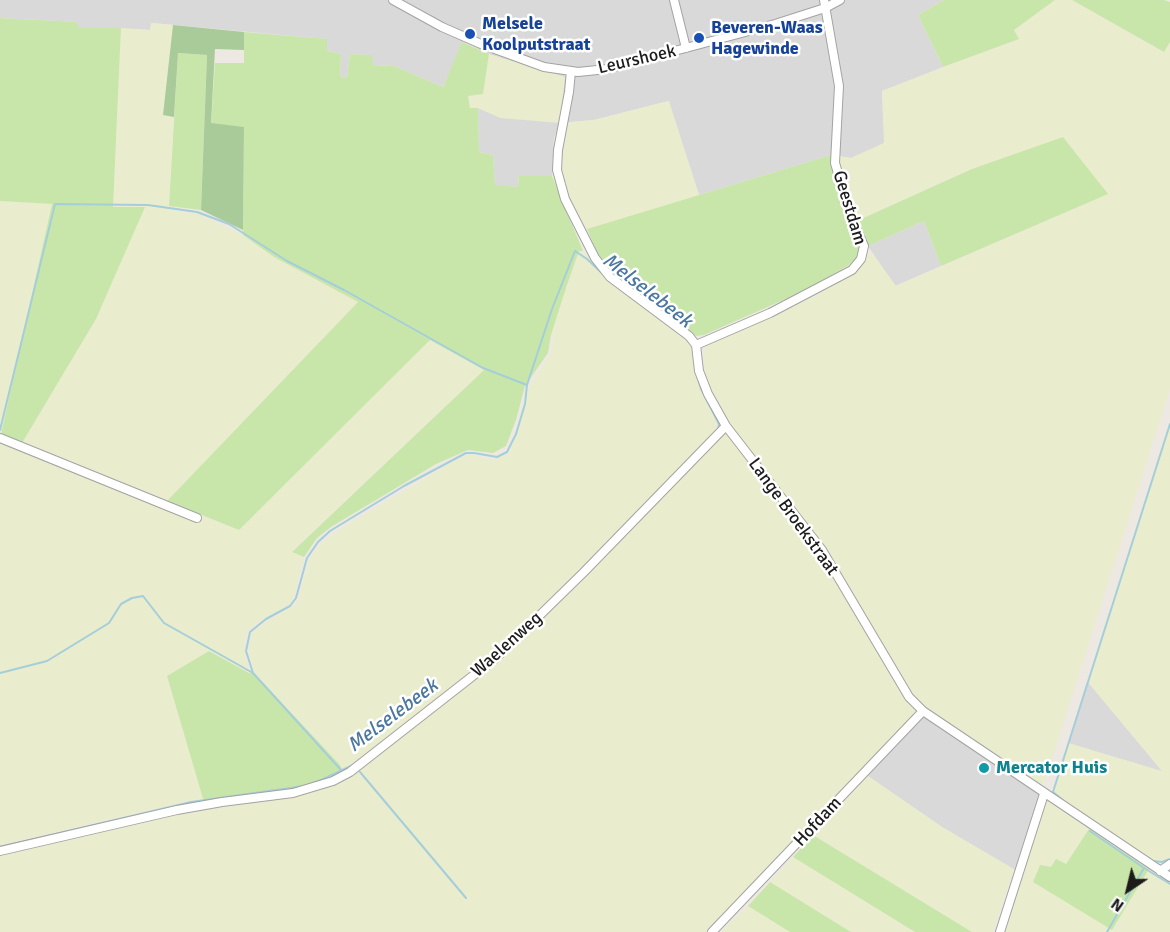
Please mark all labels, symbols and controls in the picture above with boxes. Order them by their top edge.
place label: Melsele Koolputstraat [482,13,590,56]
place label: Beveren-Waas Hagewinde [711,17,823,60]
marker: Melsele Koolputstraat [463,27,477,41]
marker: Beveren-Waas Hagewinde [692,31,706,45]
street label: Leurshoek [596,41,678,79]
street label: Geestdam [827,168,871,248]
water label: Melselebeek [597,249,697,333]
street label: Lange Broekstraat [743,454,843,580]
street label: Waelenweg [467,608,547,682]
water label: Melselebeek [343,674,443,758]
place label: Mercator Huis [996,757,1107,779]
marker: Mercator Huis [977,761,991,775]
street label: Hofdam [790,793,846,851]
north arrow [1098,860,1158,920]
text: N [1107,893,1128,916]

